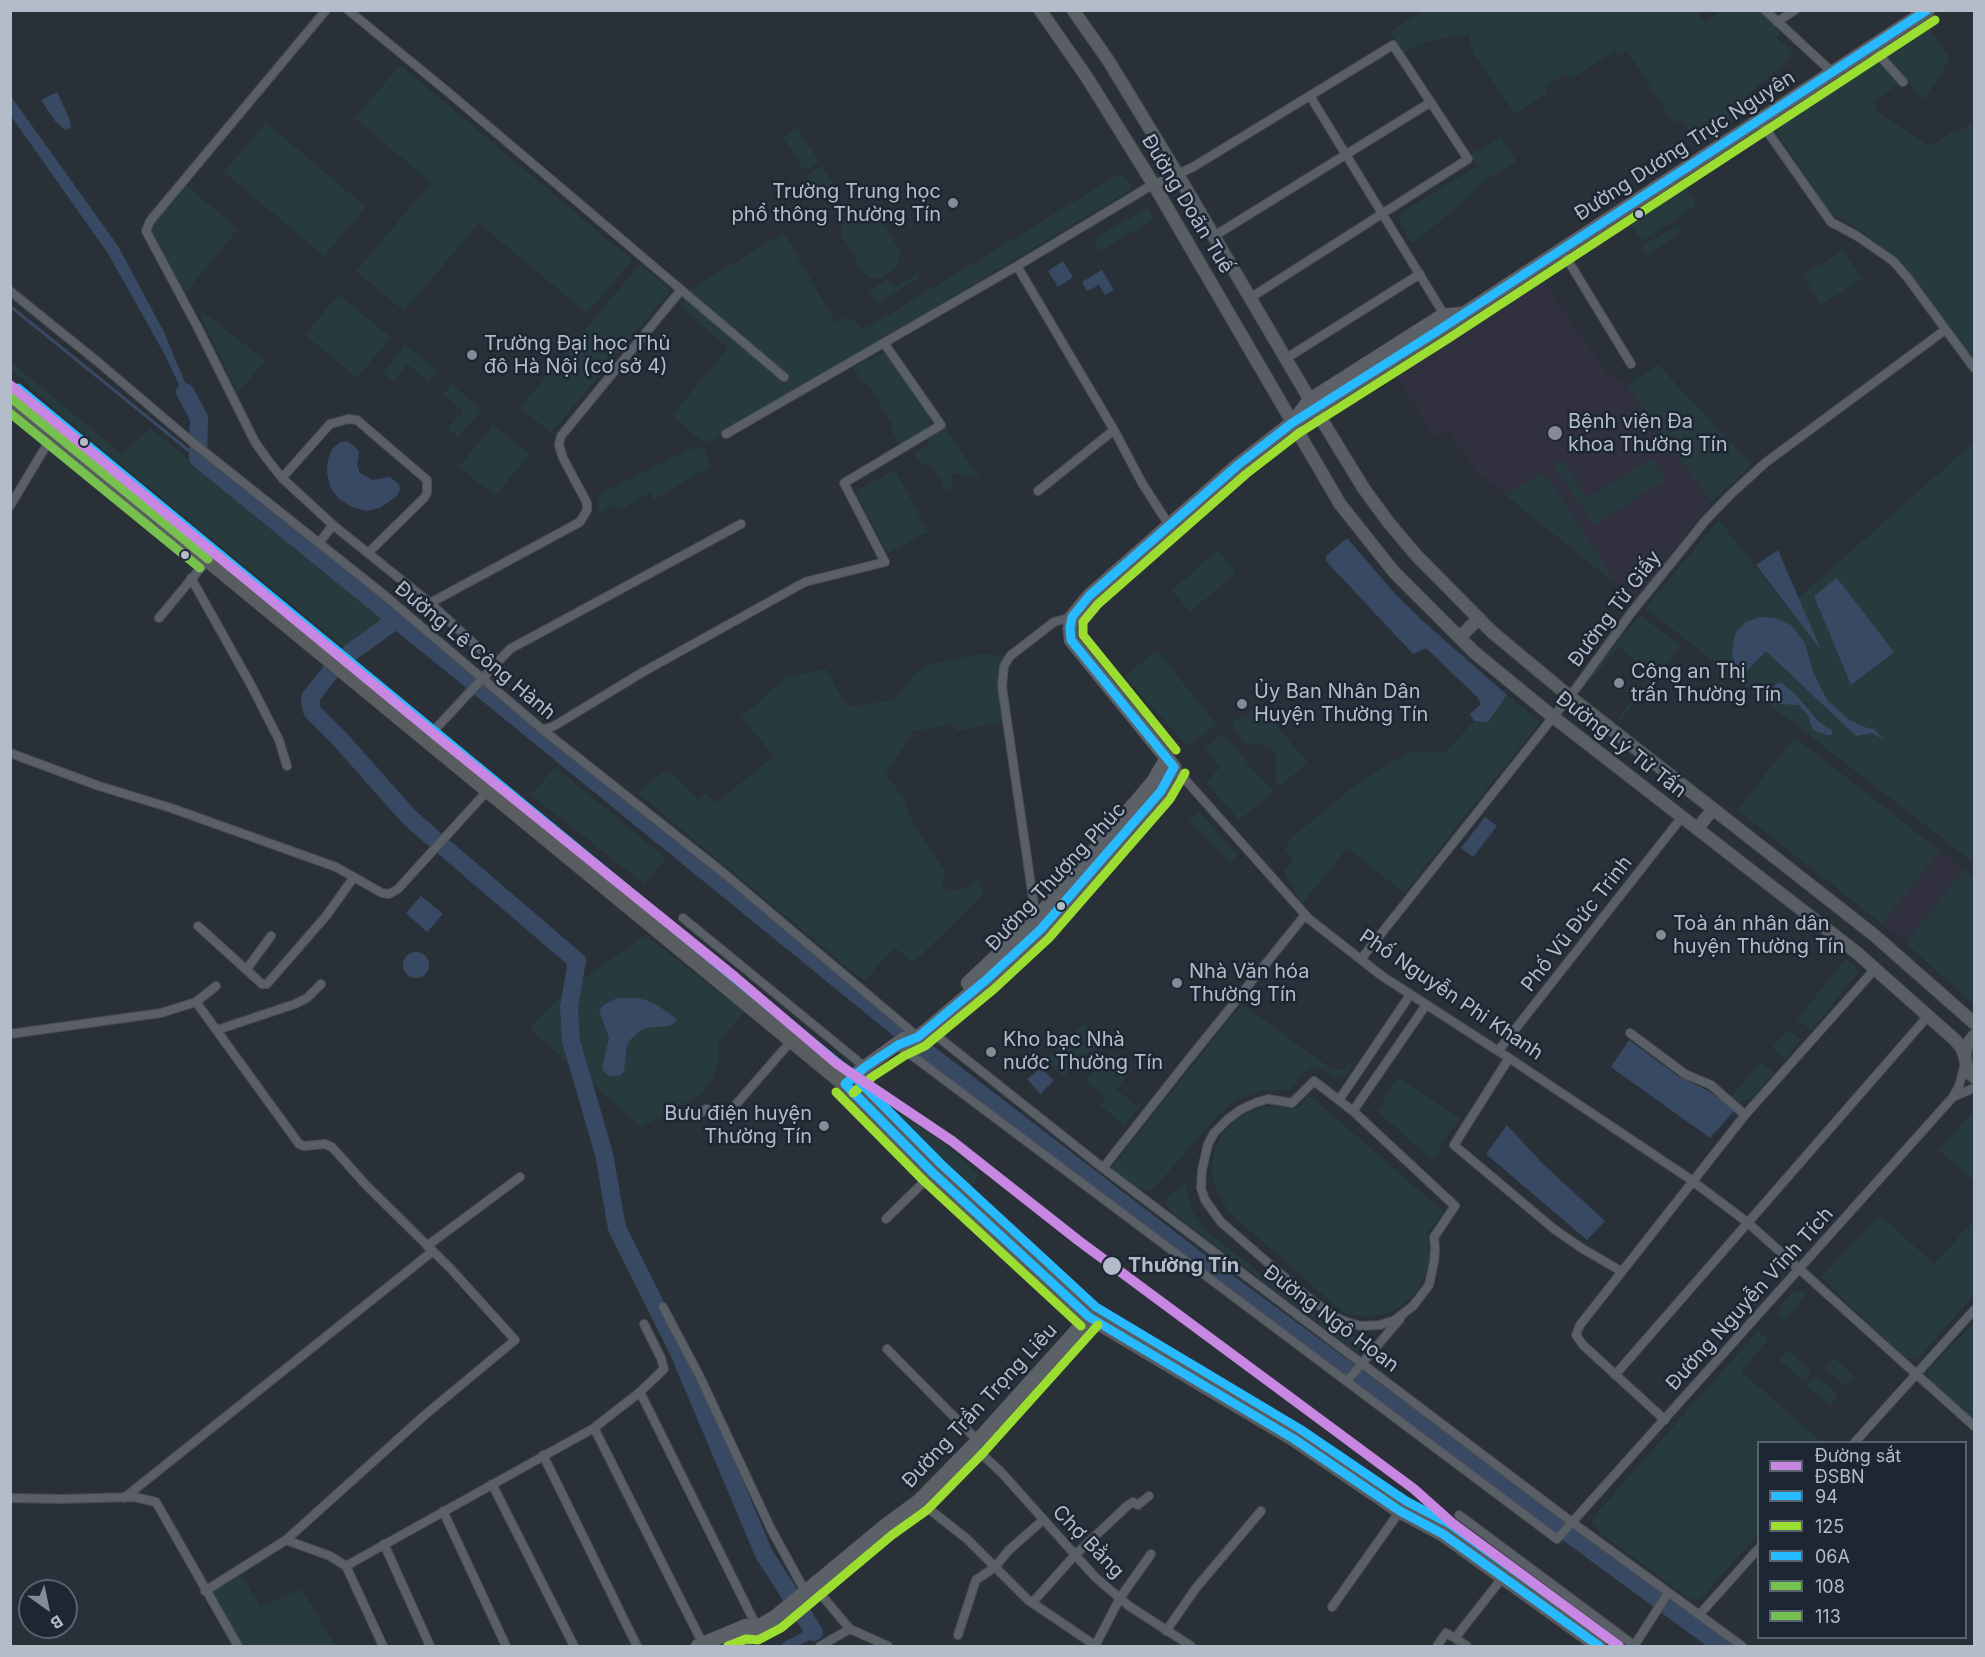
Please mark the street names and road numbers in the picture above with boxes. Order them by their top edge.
street label: Đường Dương Trực Nguyên [1570,66,1800,226]
street label: Đường Doãn Tuế [1136,130,1238,278]
street label: Đường Từ Giấy [1564,546,1666,672]
street label: Đường Lê Công Hành [390,577,560,725]
street label: Đường Lý Tử Tấn [1551,687,1691,803]
street label: Đường Thượng Phúc [981,798,1131,956]
street label: Phố Vũ Đức Trinh [1517,851,1637,997]
street label: Phố Nguyễn Phi Khanh [1355,925,1547,1065]
street label: Đường Nguyễn Vĩnh Tích [1661,1202,1839,1396]
street label: Đường Ngô Hoan [1259,1260,1403,1378]
street label: Đường Trần Trọng Liêu [898,1319,1062,1493]
street label: Chợ Bằng [1047,1500,1129,1584]

